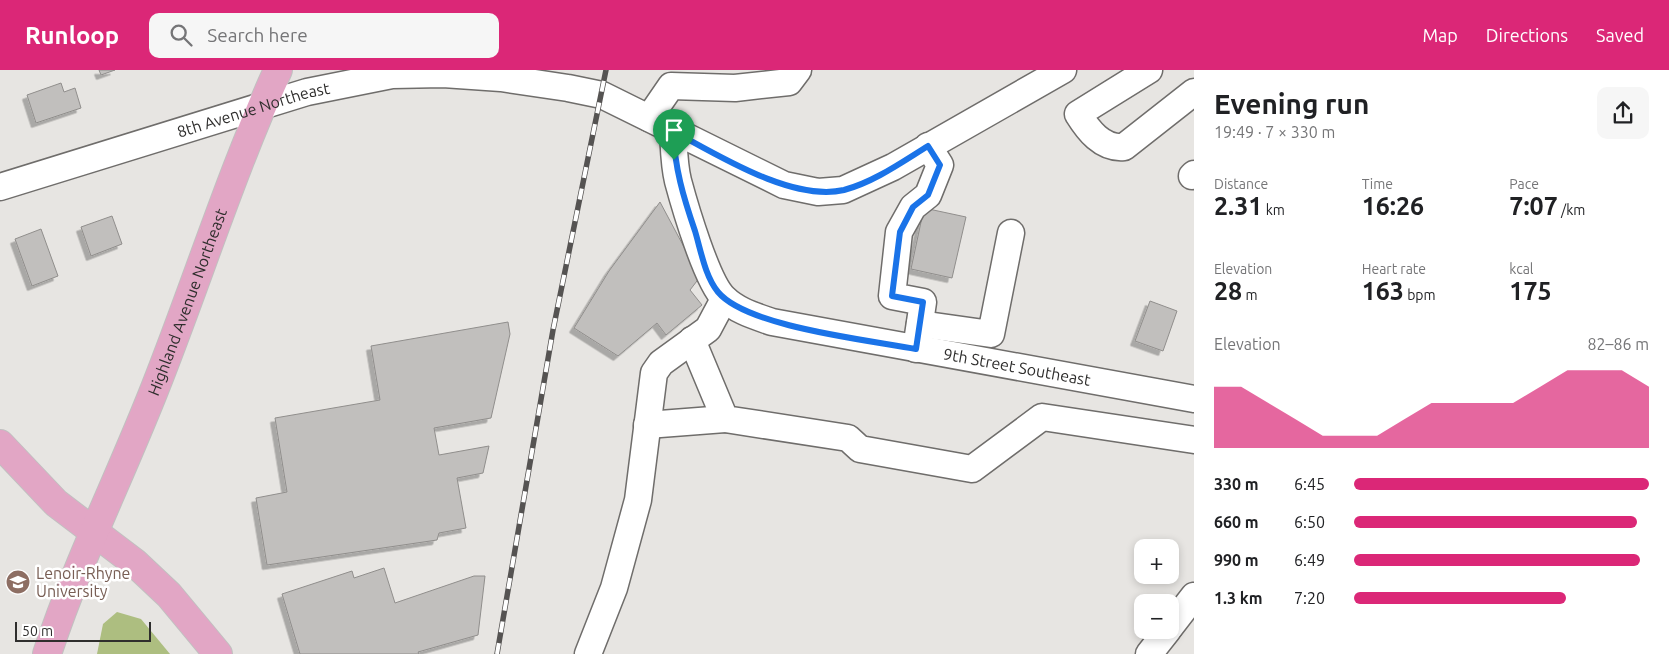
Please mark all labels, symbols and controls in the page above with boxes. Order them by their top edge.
search box [149,13,499,58]
icon: search [167,21,195,49]
text: Runloop [25,22,119,49]
text: Search here [207,24,308,46]
text: Map [1422,25,1458,45]
text: Directions [1486,25,1568,45]
text: Saved [1596,25,1644,45]
street label: 8th Avenue Northeast [175,79,332,141]
button: share [1597,87,1649,139]
text: Evening run [1214,88,1369,119]
pin [653,109,695,160]
icon: arrive [660,116,688,144]
text: 19:49 · 7 × 330 m [1214,123,1335,141]
text: Distance [1214,176,1268,192]
text: Time [1362,176,1393,192]
text: Pace [1509,176,1539,192]
text: 2.31 [1214,192,1262,220]
text: 16:26 [1362,192,1424,220]
text: 7:07 [1509,192,1558,220]
text: km [1262,202,1285,218]
text: /km [1558,202,1585,218]
street label: Highland Avenue Northeast [144,205,230,398]
text: Elevation [1214,261,1272,277]
text: Heart rate [1362,261,1426,277]
text: kcal [1509,261,1534,277]
text: 28 [1214,277,1242,305]
text: 163 [1362,277,1404,305]
text: 175 [1509,277,1552,305]
text: m [1242,287,1258,303]
text: bpm [1404,287,1436,303]
text: Elevation [1214,335,1281,353]
text: 82–86 m [1587,335,1649,353]
street label: 9th Street Southeast [942,344,1093,389]
text: 330 m [1214,475,1259,493]
text: 6:45 [1294,475,1325,493]
text: 660 m [1214,513,1259,531]
text: 6:50 [1294,513,1325,531]
map controls [1134,539,1179,639]
button: + [1134,539,1179,584]
text: 990 m [1214,551,1259,569]
text: 6:49 [1294,551,1325,569]
place label: Lenoir-Rhyne University [36,564,130,600]
school or university icon: Lenoir-Rhyne University [5,569,31,595]
text: 1.3 km [1214,589,1263,607]
text: 7:20 [1294,589,1325,607]
button: − [1134,594,1179,639]
scale bar [15,619,151,642]
text: 50 m [22,623,53,639]

